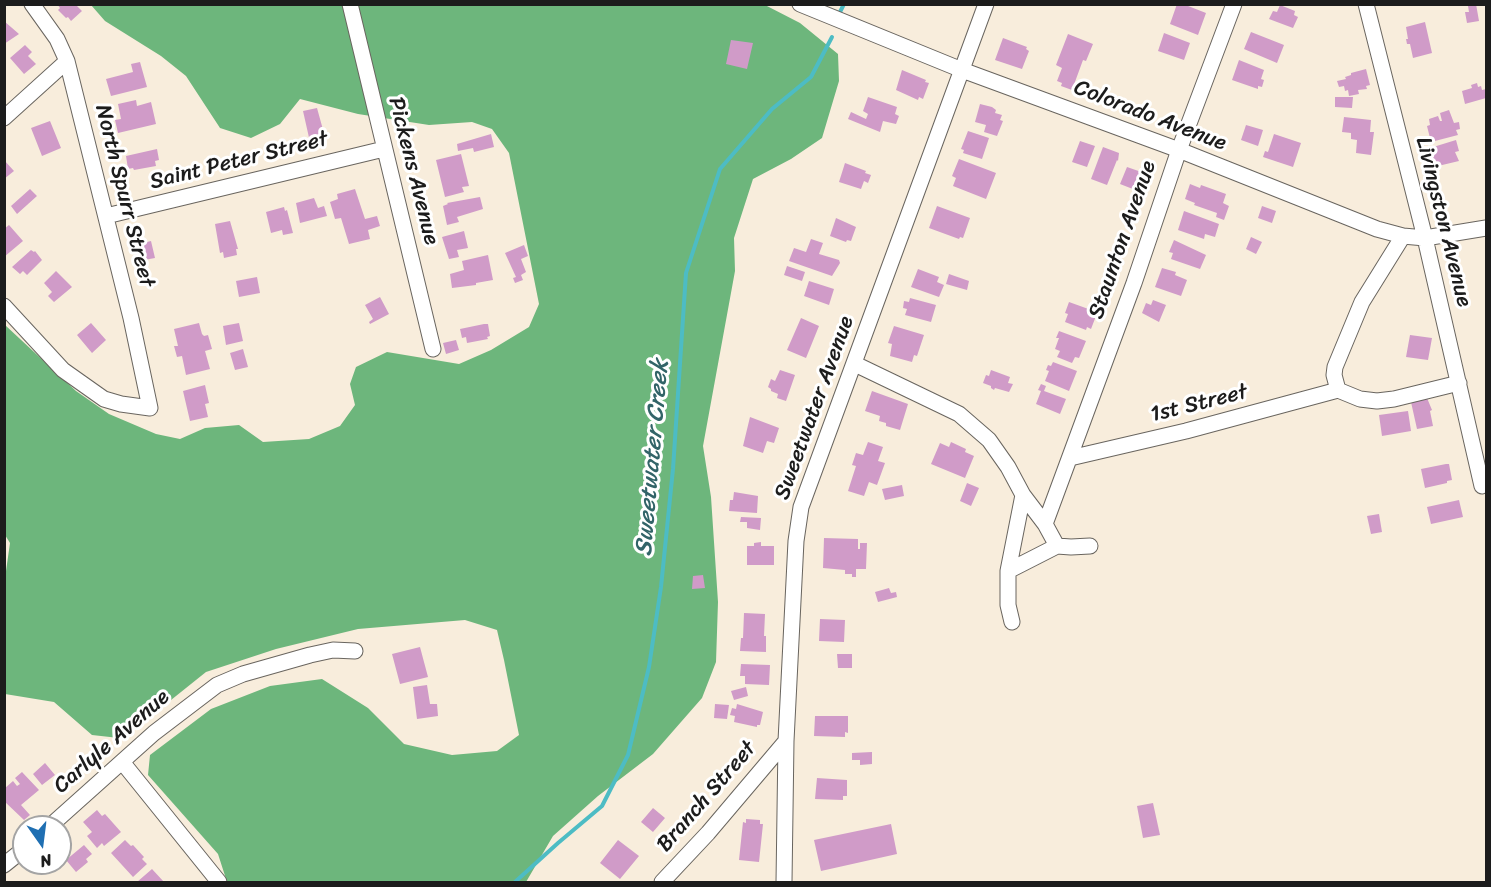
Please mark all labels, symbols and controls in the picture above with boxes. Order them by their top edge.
street label: Colorado Avenue [1070,75,1230,157]
street label: Pickens Avenue [382,94,444,248]
street label: North Spurr Street [89,102,159,290]
street label: Saint Peter Street [147,126,331,196]
street label: Livingston Avenue [1409,134,1477,310]
street label: Staunton Avenue [1084,157,1162,323]
street label: Sweetwater Avenue [770,313,860,503]
water label: Sweetwater Creek [630,359,676,557]
street label: 1st Street [1148,379,1250,429]
street label: Carlyle Avenue [49,685,175,799]
street label: Branch Street [652,736,762,858]
north arrow [12,815,72,875]
text: N [37,846,55,876]

